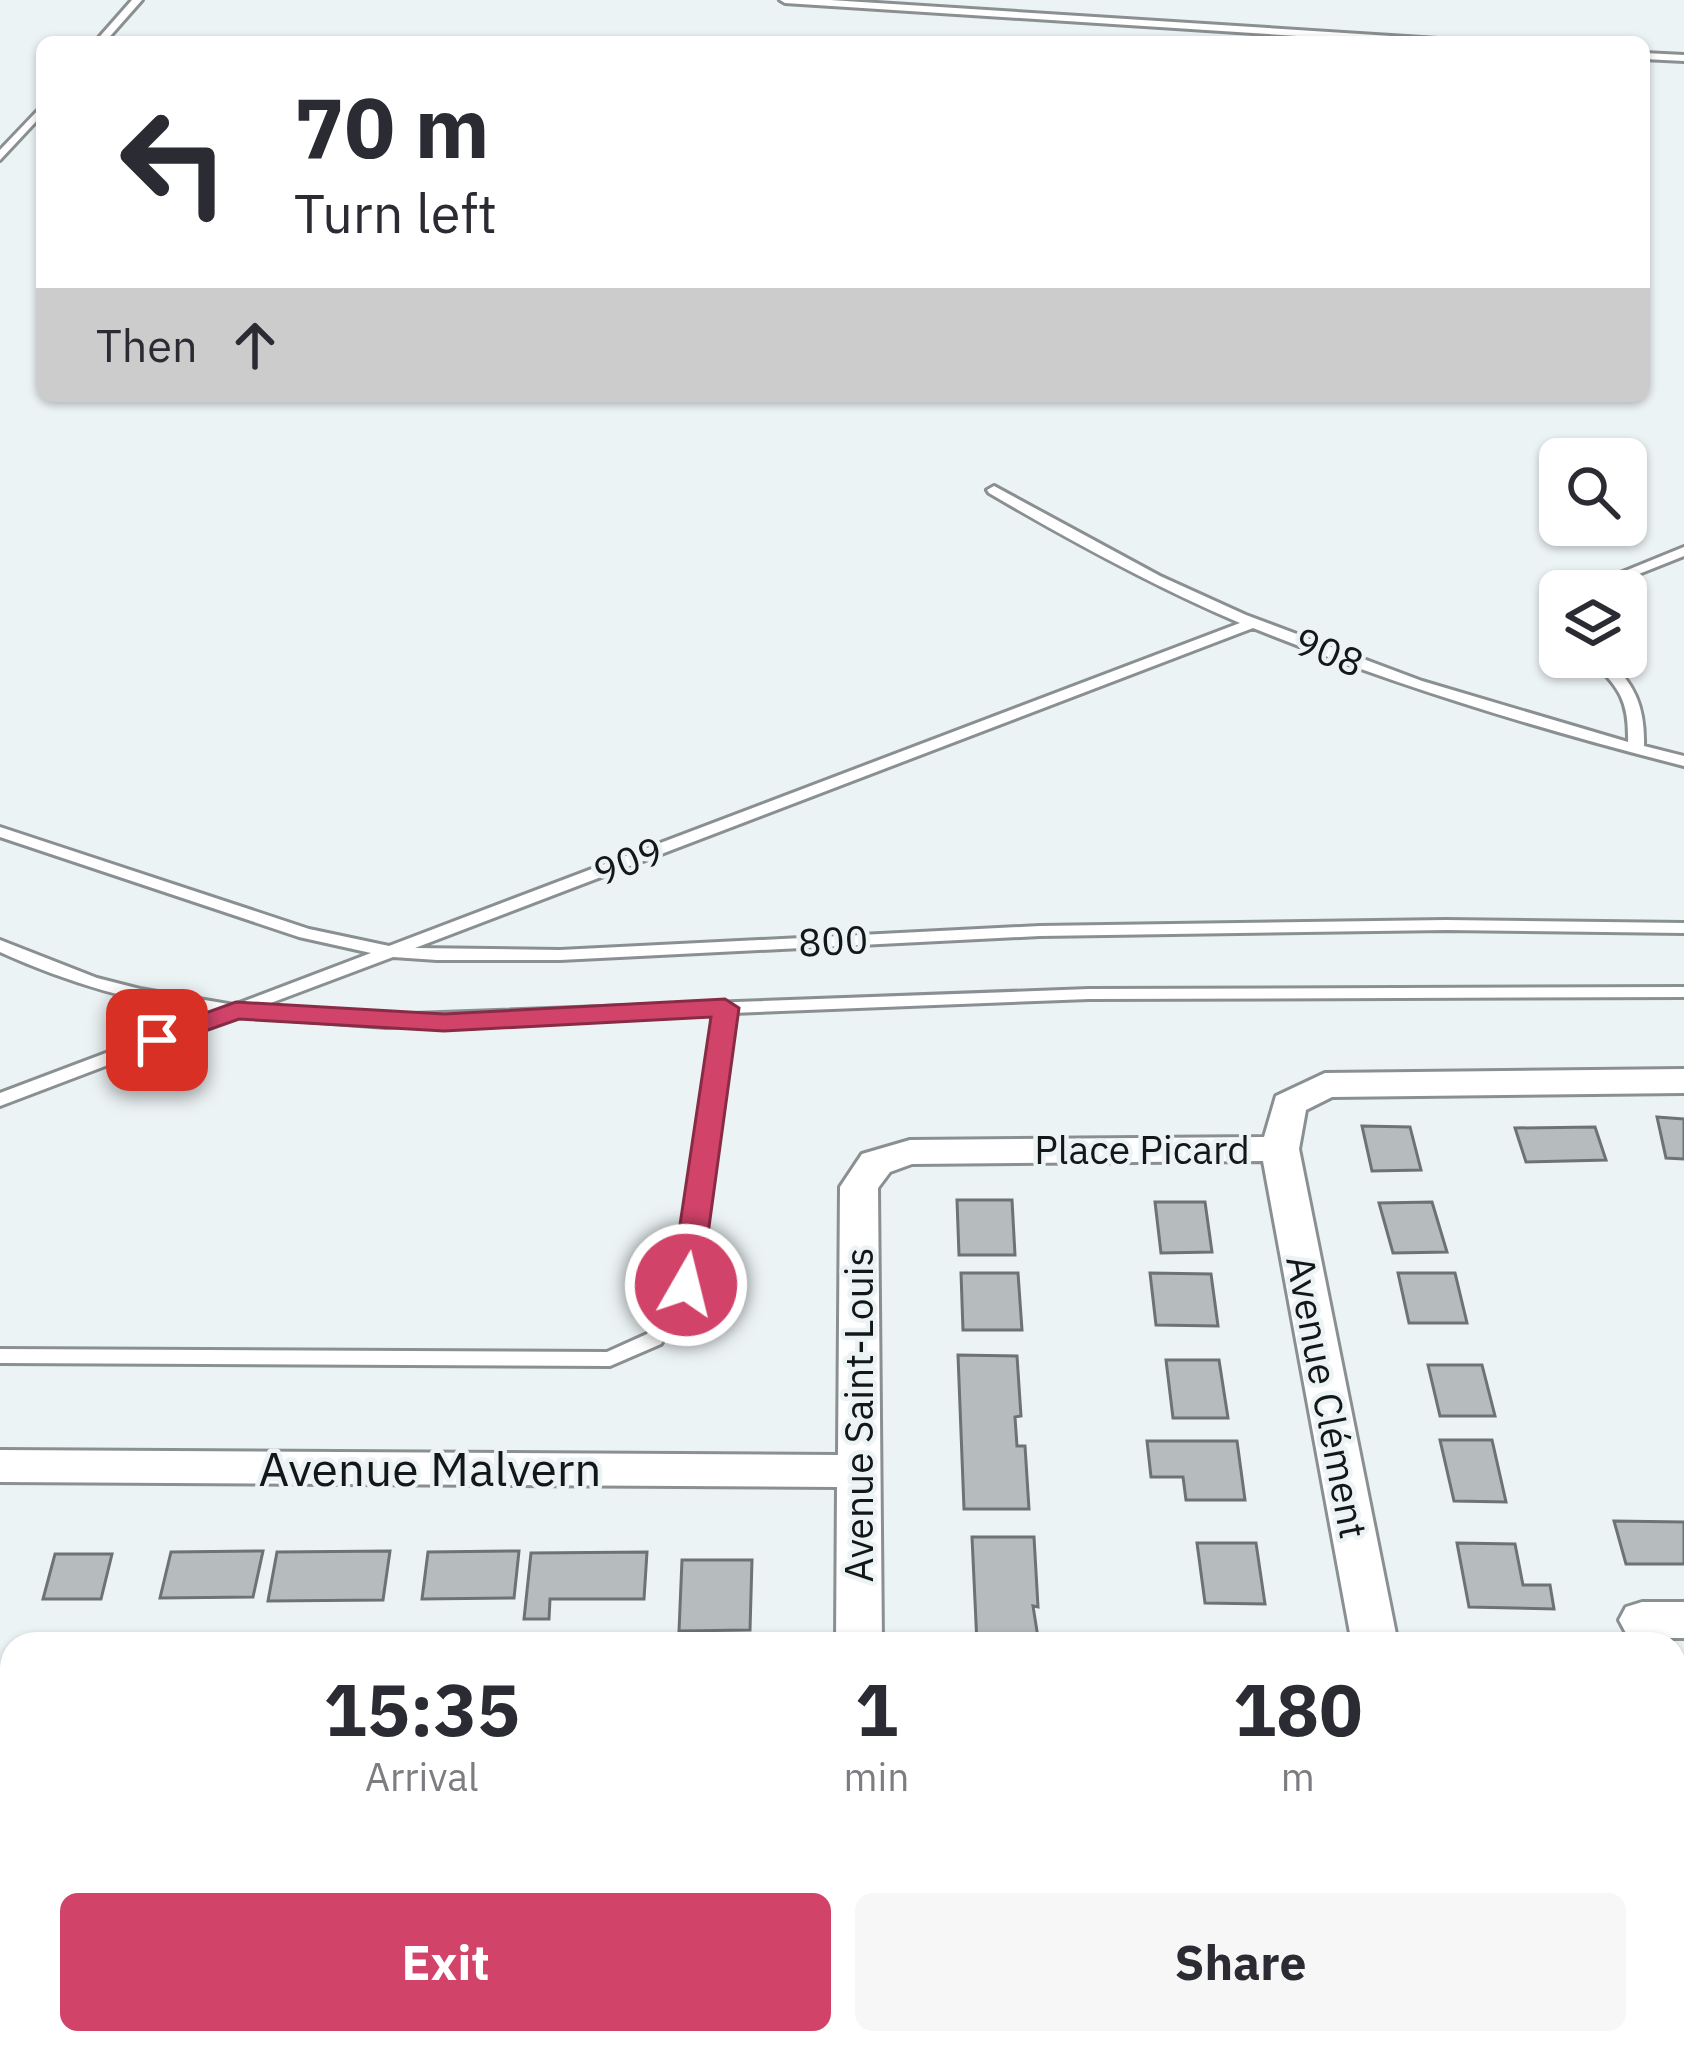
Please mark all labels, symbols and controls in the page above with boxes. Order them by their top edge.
text: 70 m [294,72,490,181]
icon: left [96,84,252,240]
text: Turn left [294,178,497,248]
icon: ahead [222,312,288,378]
text: Then [96,316,198,374]
map controls [1539,438,1647,678]
button: search [1539,438,1647,546]
button: layers [1539,570,1647,678]
street label: 908 [1287,615,1371,688]
street label: 909 [586,824,670,897]
street label: 800 [797,913,869,968]
pin [106,989,208,1091]
icon: arrive [124,1007,190,1073]
street label: Place Picard [1034,1124,1250,1175]
position arrow [623,1222,749,1348]
street label: Avenue Saint-Louis [833,1247,884,1583]
street label: Avenue Clément [1275,1251,1380,1543]
street label: Avenue Malvern [258,1437,602,1499]
text: 15:35 [323,1662,520,1756]
text: 1 [855,1662,898,1756]
text: 180 [1233,1662,1363,1756]
text: Arrival [365,1751,479,1802]
text: min [844,1751,909,1802]
text: m [1281,1751,1315,1802]
button: Exit [60,1893,831,2031]
button: Share [855,1893,1626,2031]

